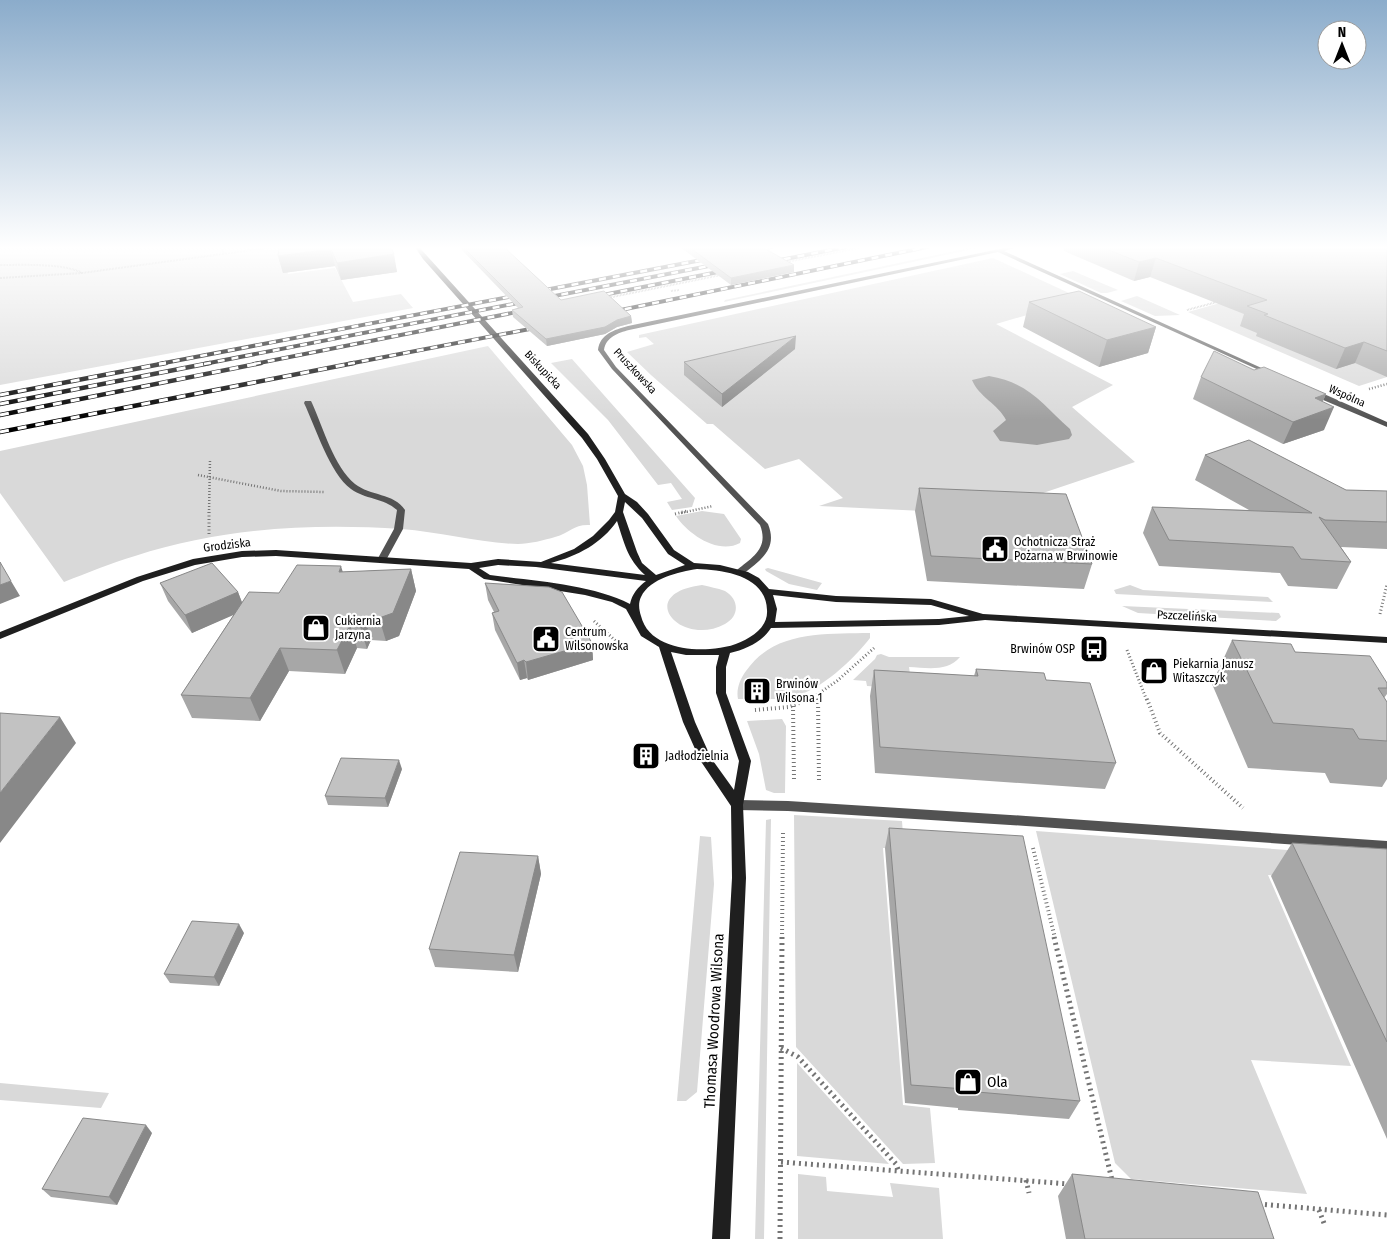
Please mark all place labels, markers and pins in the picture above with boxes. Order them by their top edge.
public building icon: Ochotnicza Straż Pożarna w Brwinowie [980,534,1010,564]
place label: Ochotnicza Straż Pożarna w Brwinowie [1014,535,1118,563]
shop icon: Cukiernia Jarzyna [301,613,331,643]
place label: Cukiernia Jarzyna [335,614,381,642]
public building icon: Centrum Wilsonowska [531,624,561,654]
place label: Centrum Wilsonowska [565,625,629,653]
bus stop icon: Brwinów OSP [1079,634,1109,664]
place label: Brwinów OSP [1010,642,1075,656]
shop icon: Piekarnia Janusz Witaszczyk [1139,656,1169,686]
place label: Piekarnia Janusz Witaszczyk [1173,657,1254,685]
building icon: Brwinów Wilsona 1 [742,676,772,706]
place label: Brwinów Wilsona 1 [776,677,822,705]
building icon: Jadłodzielnia [631,741,661,771]
place label: Jadłodzielnia [665,749,729,763]
shop icon: Ola [953,1067,983,1097]
place label: Ola [987,1073,1008,1091]

